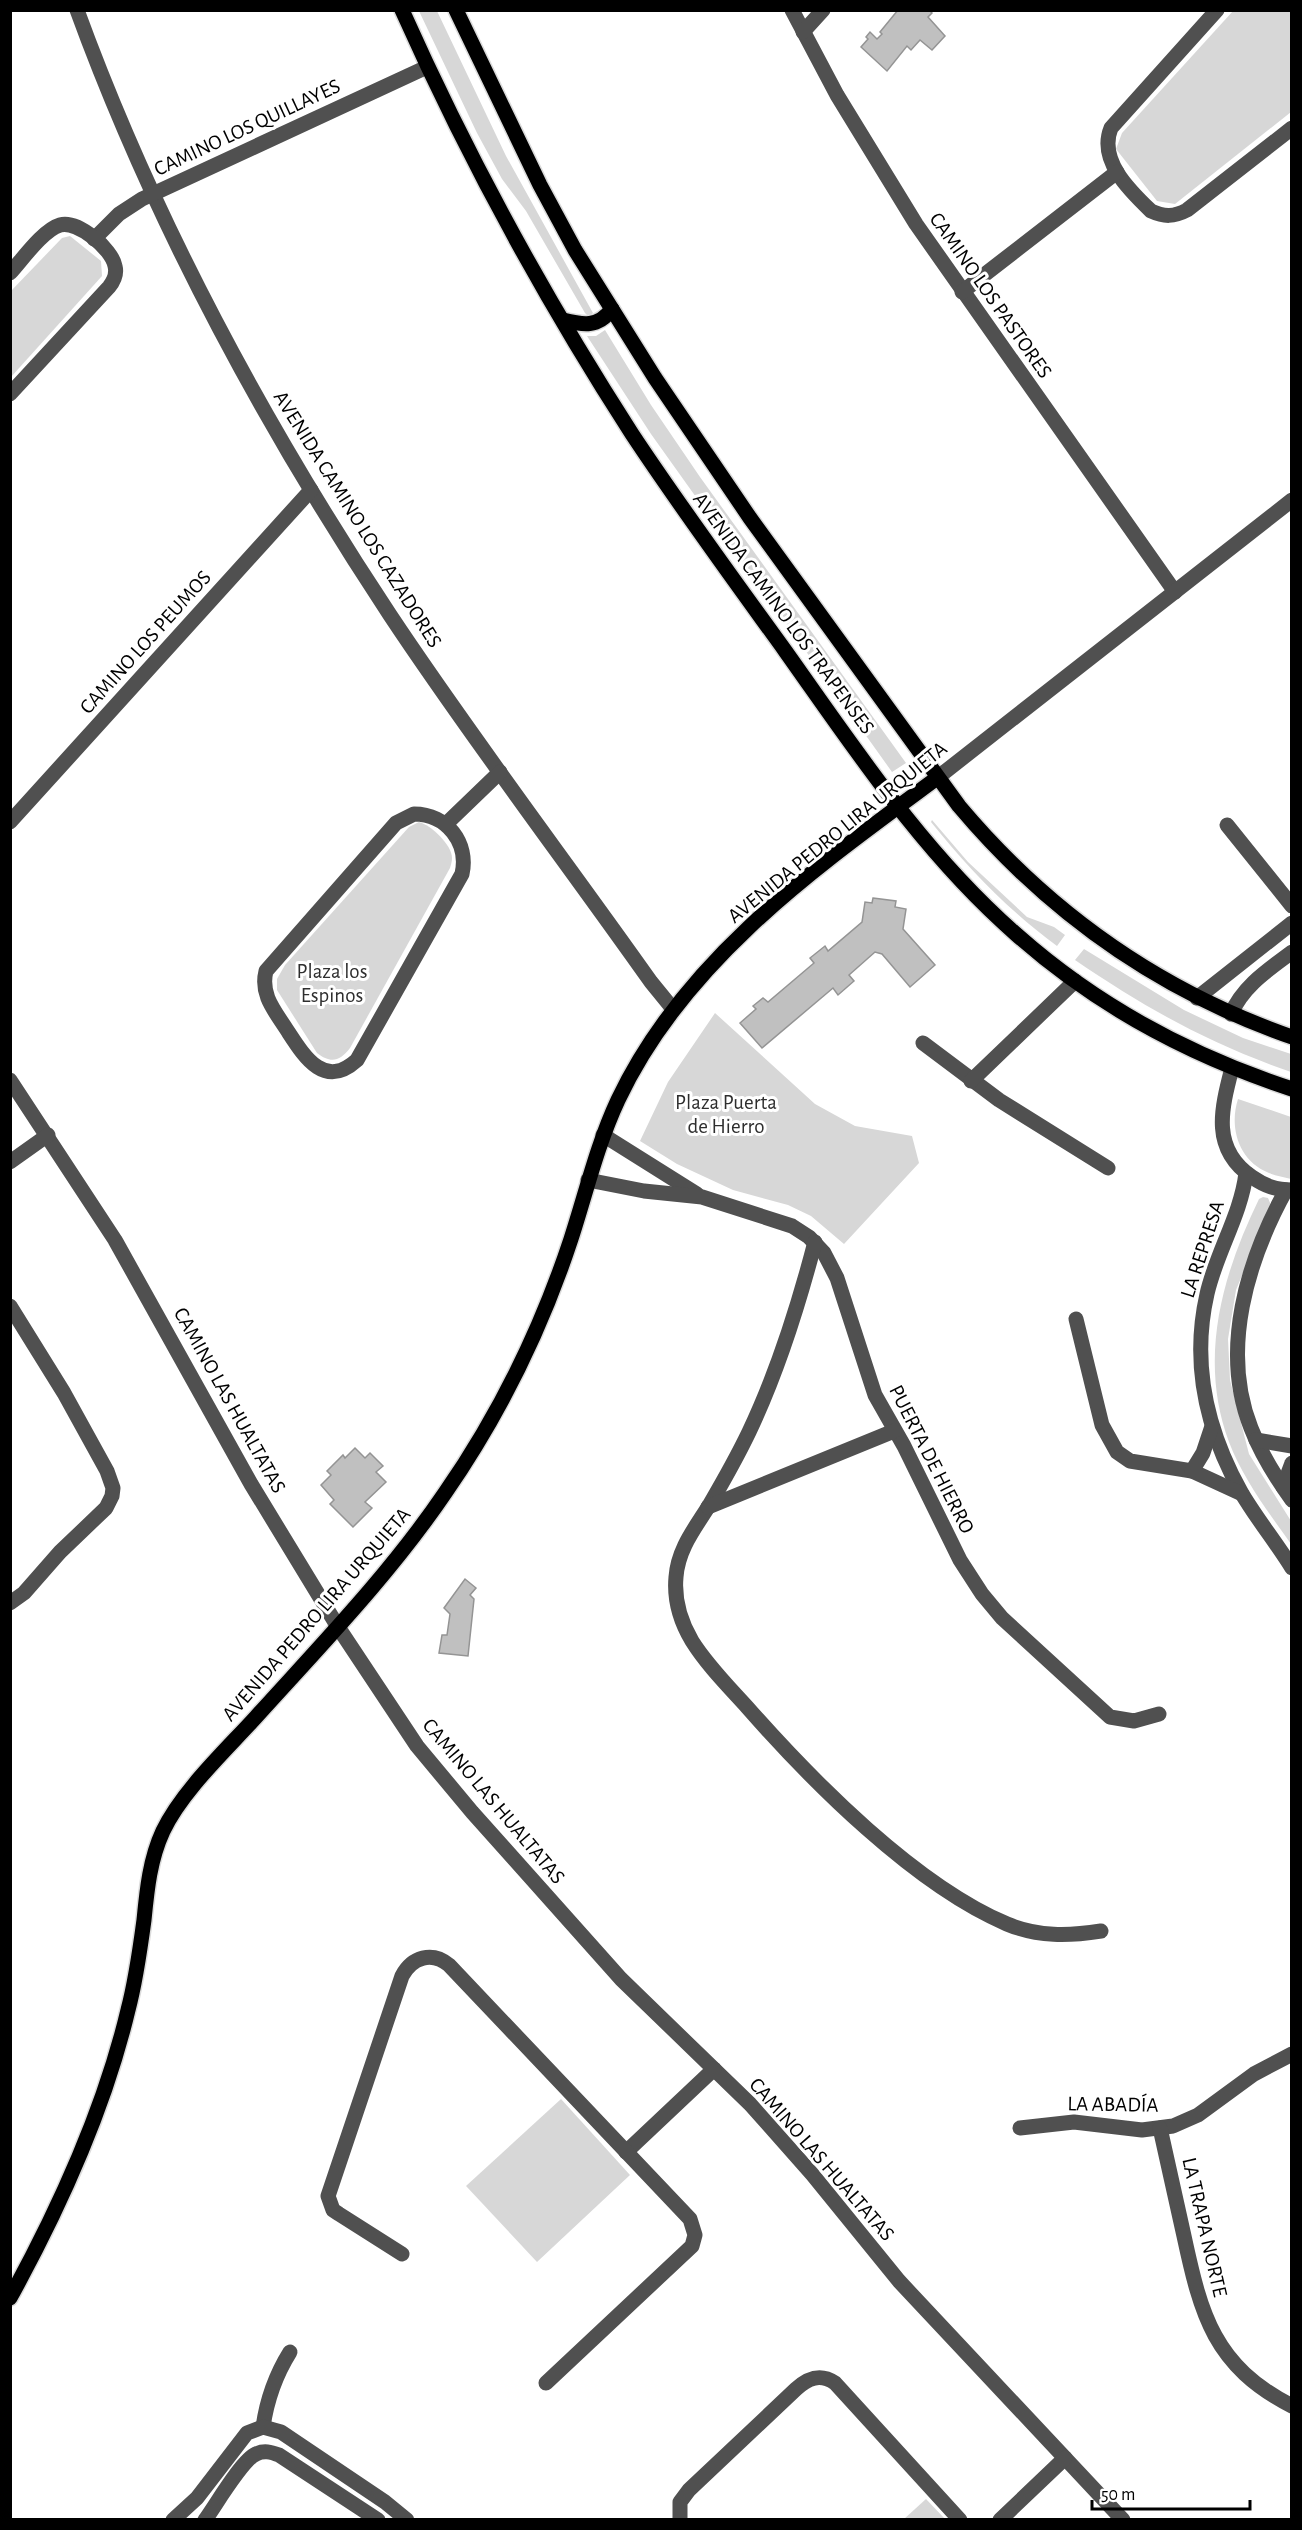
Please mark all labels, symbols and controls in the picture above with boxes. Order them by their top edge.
street label: CAMINO LOS QUILLAYES [151,75,344,180]
street label: CAMINO LOS PASTORES [926,209,1056,382]
street label: AVENIDA CAMINO LOS CAZADORES [270,387,446,651]
street label: AVENIDA CAMINO LOS TRAPENSES [689,489,878,738]
street label: CAMINO LOS PEUMOS [76,567,215,718]
street label: AVENIDA PEDRO LIRA URQUIETA [724,738,951,927]
park label: Plaza los Espinos [297,961,367,1006]
park label: Plaza Puerta de Hierro [675,1092,777,1137]
street label: LA REPRESA [1177,1198,1228,1300]
street label: CAMINO LAS HUALTATAS [170,1304,289,1497]
street label: PUERTA DE HIERRO [885,1382,978,1537]
street label: AVENIDA PEDRO LIRA URQUIETA [218,1504,415,1725]
street label: CAMINO LAS HUALTATAS [419,1715,569,1888]
street label: CAMINO LAS HUALTATAS [745,2074,898,2245]
street label: LA ABADÍA [1067,2091,1159,2116]
street label: LA TRAPA NORTE [1178,2155,1231,2299]
scale bar [1092,2473,1250,2511]
text: 50 m [1101,2486,1135,2504]

